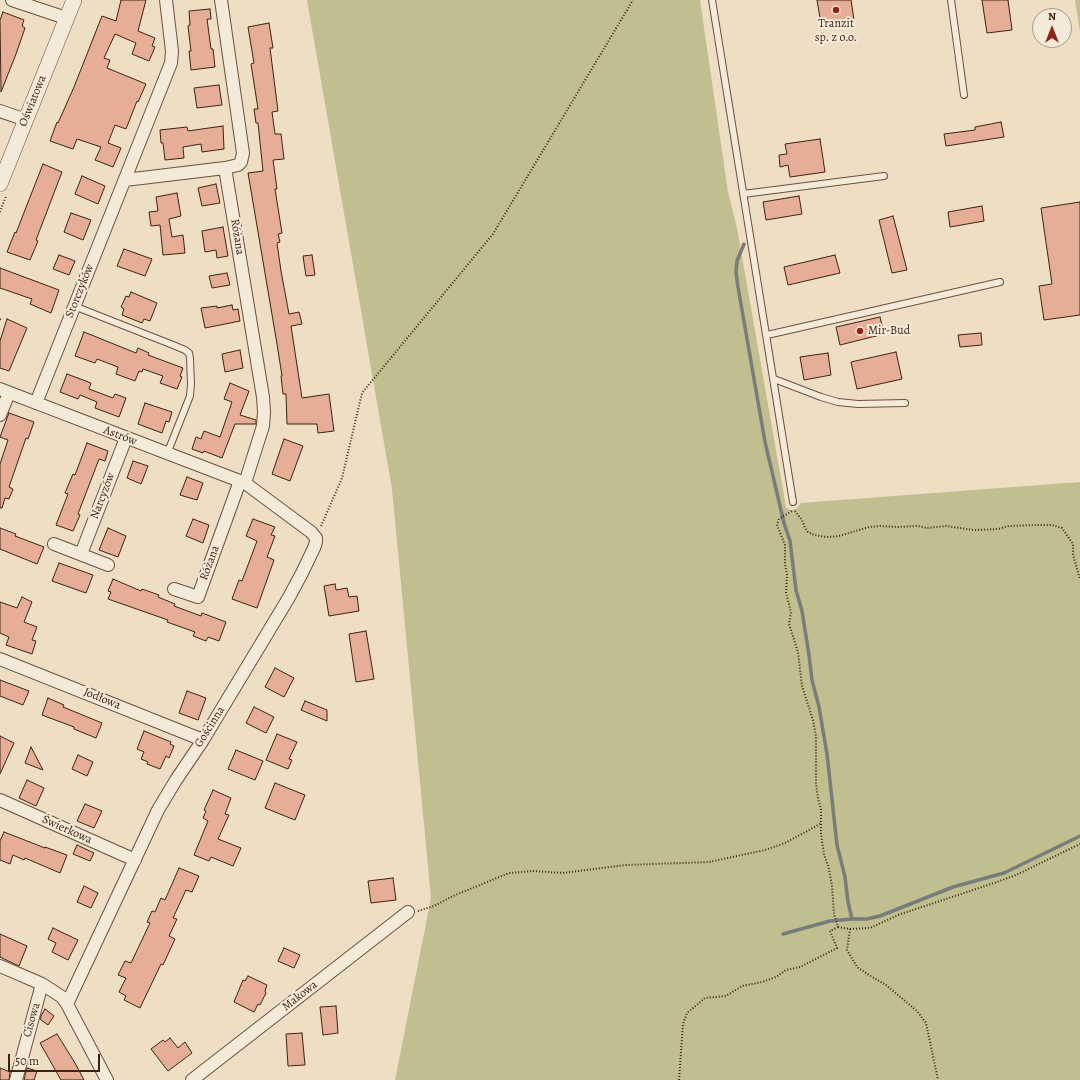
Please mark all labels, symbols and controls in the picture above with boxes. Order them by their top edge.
marker: Tranzit sp. z o.o. [831,5,841,15]
north arrow [1032,8,1072,48]
text: N [1048,9,1056,24]
place label: Tranzit sp. z o.o. [815,17,857,45]
street label: Oświatowa [16,73,50,129]
street label: Różana [227,218,247,256]
street label: Storczyków [63,262,97,320]
place label: Mir-Bud [868,324,910,338]
marker: Mir-Bud [855,326,865,336]
street label: Astrów [101,423,139,449]
street label: Narcyzów [88,471,118,521]
street label: Różana [197,544,223,582]
street label: Jodłowa [81,685,123,713]
street label: Gościnna [192,704,228,750]
street label: Świerkowa [40,813,94,847]
street label: Makowa [279,978,321,1014]
street label: Cisowa [20,1001,44,1039]
scale bar [10,1046,102,1072]
text: 50 m [15,1053,39,1069]

